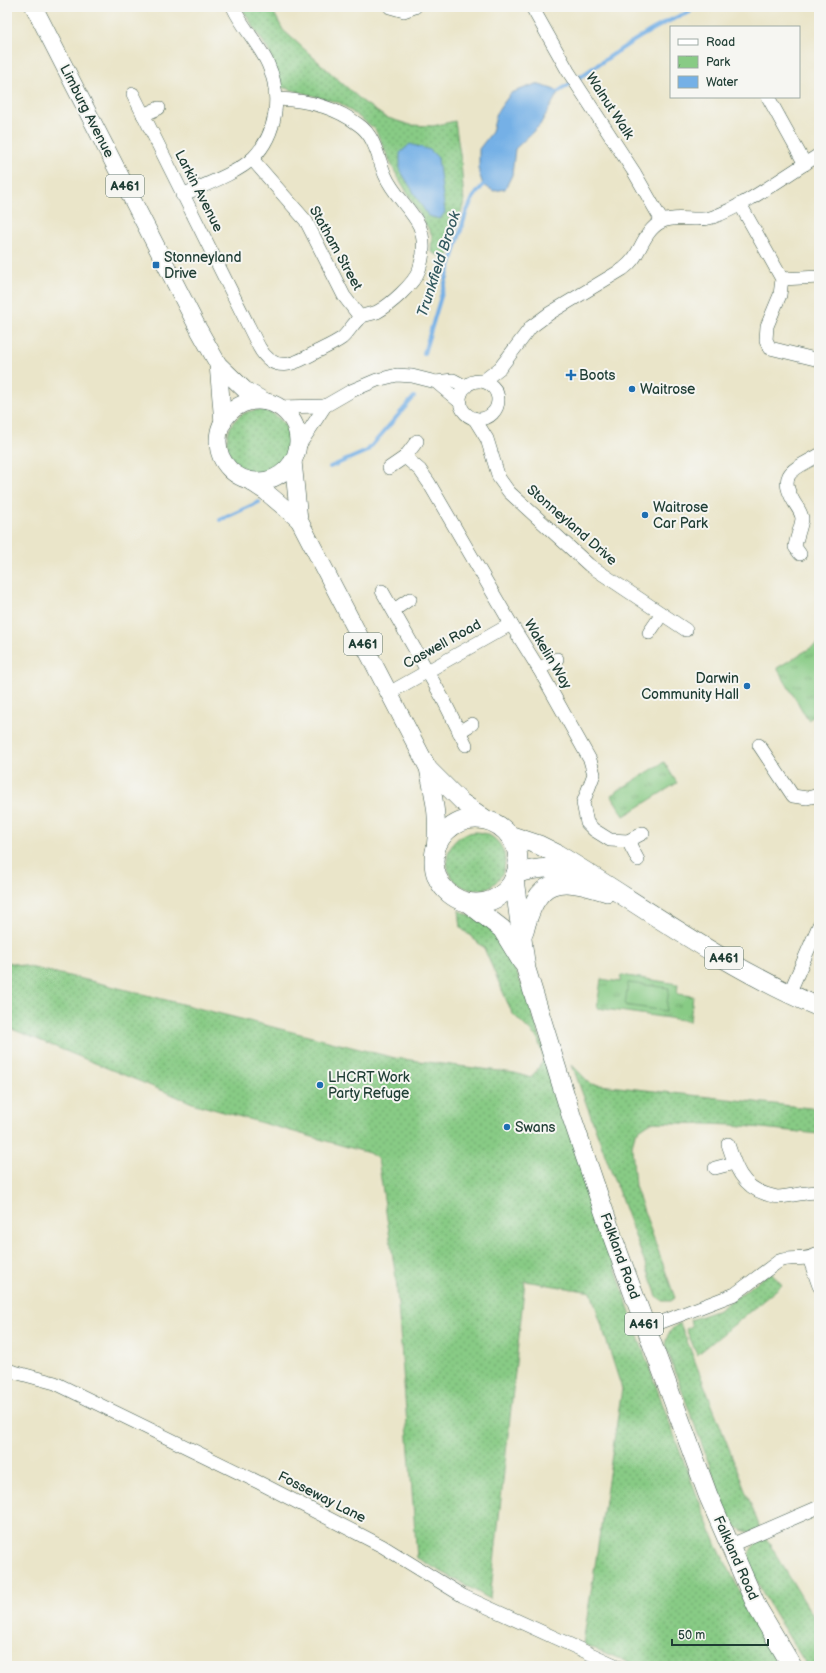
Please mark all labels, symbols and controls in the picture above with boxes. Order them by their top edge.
legend [670,26,800,98]
text: Road [706,35,735,50]
text: Park [706,55,730,70]
street label: Limburg Avenue [56,62,118,160]
street label: Walnut Walk [582,69,638,143]
text: Water [706,75,738,90]
street label: Larkin Avenue [171,147,227,235]
road number: A461 [106,175,144,197]
street label: Statham Street [306,203,366,294]
water label: Trunkfield Brook [413,208,465,319]
place label: Stonneyland Drive [164,249,241,282]
marker: Stonneyland Drive [151,260,161,270]
place label: Boots [579,367,615,384]
marker: Boots [566,370,576,380]
place label: Waitrose [640,381,695,398]
marker: Waitrose [627,384,637,394]
street label: Stonneyland Drive [523,481,621,569]
place label: Waitrose Car Park [653,499,708,532]
marker: Waitrose Car Park [640,510,650,520]
street label: Caswell Road [400,616,484,672]
street label: Wakelin Way [520,616,576,693]
road number: A461 [344,633,382,655]
place label: Darwin Community Hall [641,670,739,703]
marker: Darwin Community Hall [742,681,752,691]
road number: A461 [705,947,743,969]
place label: LHCRT Work Party Refuge [328,1069,410,1102]
marker: LHCRT Work Party Refuge [315,1080,325,1090]
place label: Swans [515,1119,556,1136]
marker: Swans [502,1122,512,1132]
street label: Falkland Road [597,1211,643,1301]
road number: A461 [625,1313,663,1335]
street label: Fosseway Lane [275,1468,369,1526]
street label: Falkland Road [710,1513,762,1603]
scale bar [672,1621,768,1647]
text: 50 m [678,1628,705,1643]

